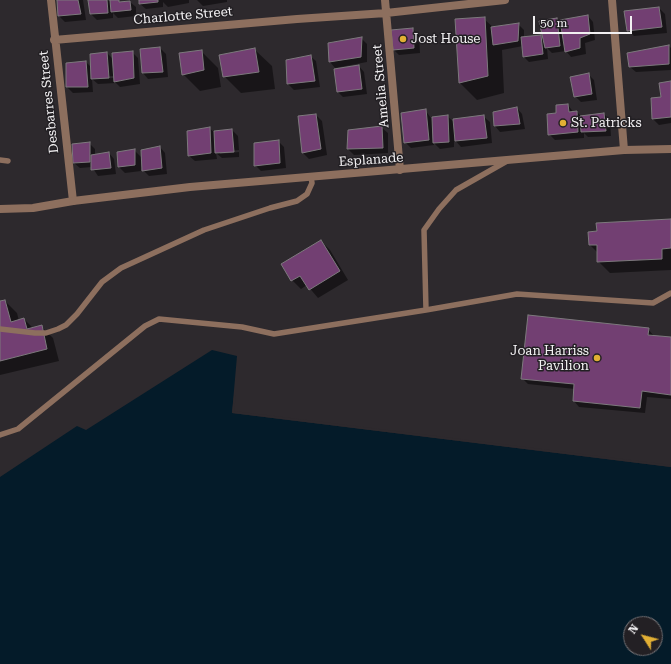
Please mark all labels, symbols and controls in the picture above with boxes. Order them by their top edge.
street label: Charlotte Street [133,4,233,28]
scale bar [535,8,634,34]
text: 50 m [540,16,567,30]
place label: Jost House [411,31,480,47]
marker: Jost House [398,34,408,44]
street label: Amelia Street [370,44,392,128]
street label: Desbarres Street [36,50,62,154]
place label: St. Patricks [571,115,642,131]
marker: St. Patricks [558,118,568,128]
street label: Esplanade [338,150,404,170]
place label: Joan Harriss Pavilion [510,343,589,374]
marker: Joan Harriss Pavilion [592,353,602,363]
north arrow [623,616,663,656]
text: N [626,622,641,636]

